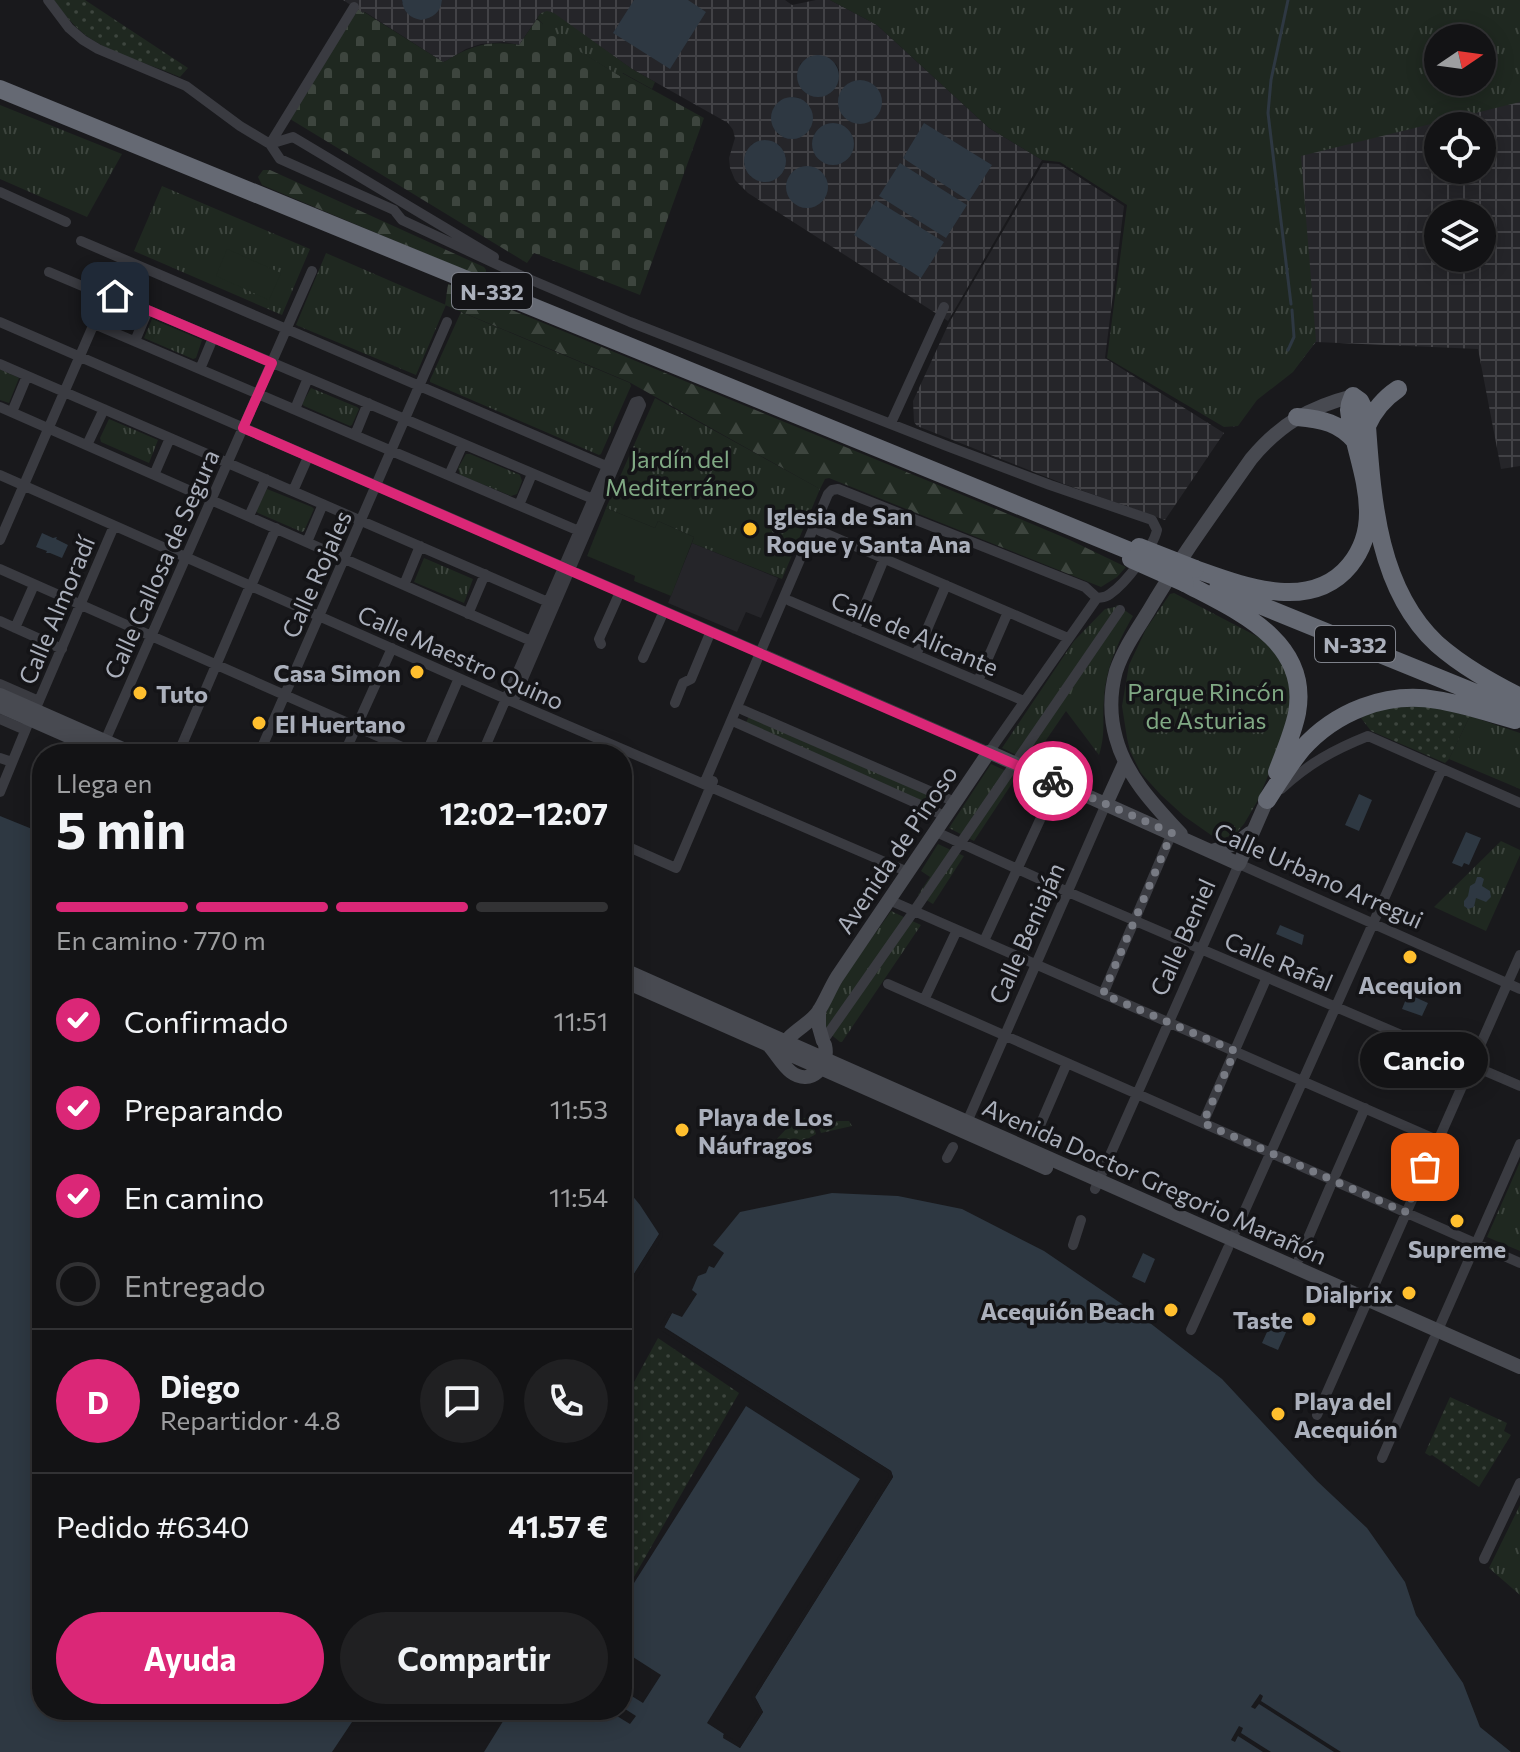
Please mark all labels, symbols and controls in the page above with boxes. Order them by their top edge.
north arrow [1424,24,1496,96]
map controls [1424,24,1496,272]
button: locate [1424,112,1496,184]
button: layers [1424,200,1496,272]
pin [81,262,149,330]
road number: N-332 [452,273,532,309]
icon: home [93,274,137,318]
park label: Jardín del Mediterráneo [605,444,755,501]
street label: Calle Callosa de Segura [97,445,225,683]
place label: Iglesia de San Roque y Santa Ana [766,501,971,558]
street label: Calle Rojales [275,506,357,642]
marker: Iglesia de San Roque y Santa Ana [741,520,759,538]
street label: Calle Almoradí [12,531,101,689]
street label: Calle de Alicante [827,585,1003,681]
street label: Calle Maestro Quino [353,599,569,715]
road number: N-332 [1315,626,1395,662]
place label: Casa Simon [273,658,401,687]
marker: Casa Simon [408,663,426,681]
park label: Parque Rincón de Asturias [1127,677,1285,734]
place label: Tuto [156,679,208,708]
marker: Tuto [131,684,149,702]
place label: El Huertano [275,709,406,738]
marker: El Huertano [250,714,268,732]
courier [1013,741,1093,821]
street label: Avenida de Pinoso [829,759,963,939]
icon: bike [1031,759,1075,803]
text: Llega en [56,767,152,798]
text: 12:02–12:07 [439,794,608,831]
text: 5 min [56,796,186,860]
street label: Calle Urbano Arregui [1210,816,1428,934]
street label: Calle Beniaján [982,858,1070,1008]
street label: Calle Beniel [1143,874,1221,1000]
text: En camino · 770 m [56,924,266,955]
street label: Calle Rafal [1220,925,1338,997]
marker: Acequion [1401,948,1419,966]
place label: Acequion [1358,970,1462,999]
icon: check [56,998,100,1042]
text: Confirmado [124,1002,288,1039]
text: 11:51 [554,1005,608,1036]
callout: Cancio [1361,1031,1489,1087]
text: Cancio [1383,1044,1465,1075]
icon: check [56,1086,100,1130]
text: Preparando [124,1090,283,1127]
street label: Avenida Doctor Gregorio Marañón [979,1092,1331,1270]
text: 11:53 [550,1093,608,1124]
place label: Playa de Los Náufragos [698,1102,833,1159]
marker: Playa de Los Náufragos [673,1121,691,1139]
pin [1391,1133,1459,1201]
icon: bag [1403,1145,1447,1189]
icon: check [56,1174,100,1218]
text: En camino [124,1178,264,1215]
text: 11:54 [549,1181,608,1212]
marker: Supreme [1448,1212,1466,1230]
place label: Supreme [1408,1234,1506,1263]
text: Entregado [124,1266,266,1303]
place label: Dialprix [1305,1279,1393,1308]
marker: Dialprix [1400,1284,1418,1302]
place label: Acequión Beach [980,1296,1155,1325]
marker: Acequión Beach [1162,1301,1180,1319]
place label: Taste [1233,1305,1293,1334]
marker: Taste [1300,1310,1318,1328]
button: chat [420,1359,504,1443]
button: phone [524,1359,608,1443]
text: Diego [160,1367,240,1404]
text: D [87,1383,109,1420]
place label: Playa del Acequión [1294,1386,1398,1443]
text: Repartidor · 4.8 [160,1404,341,1435]
marker: Playa del Acequión [1269,1405,1287,1423]
text: Pedido #6340 [56,1507,249,1544]
text: 41.57 € [508,1507,608,1544]
button: Ayuda [56,1612,324,1704]
button: Compartir [340,1612,608,1704]

